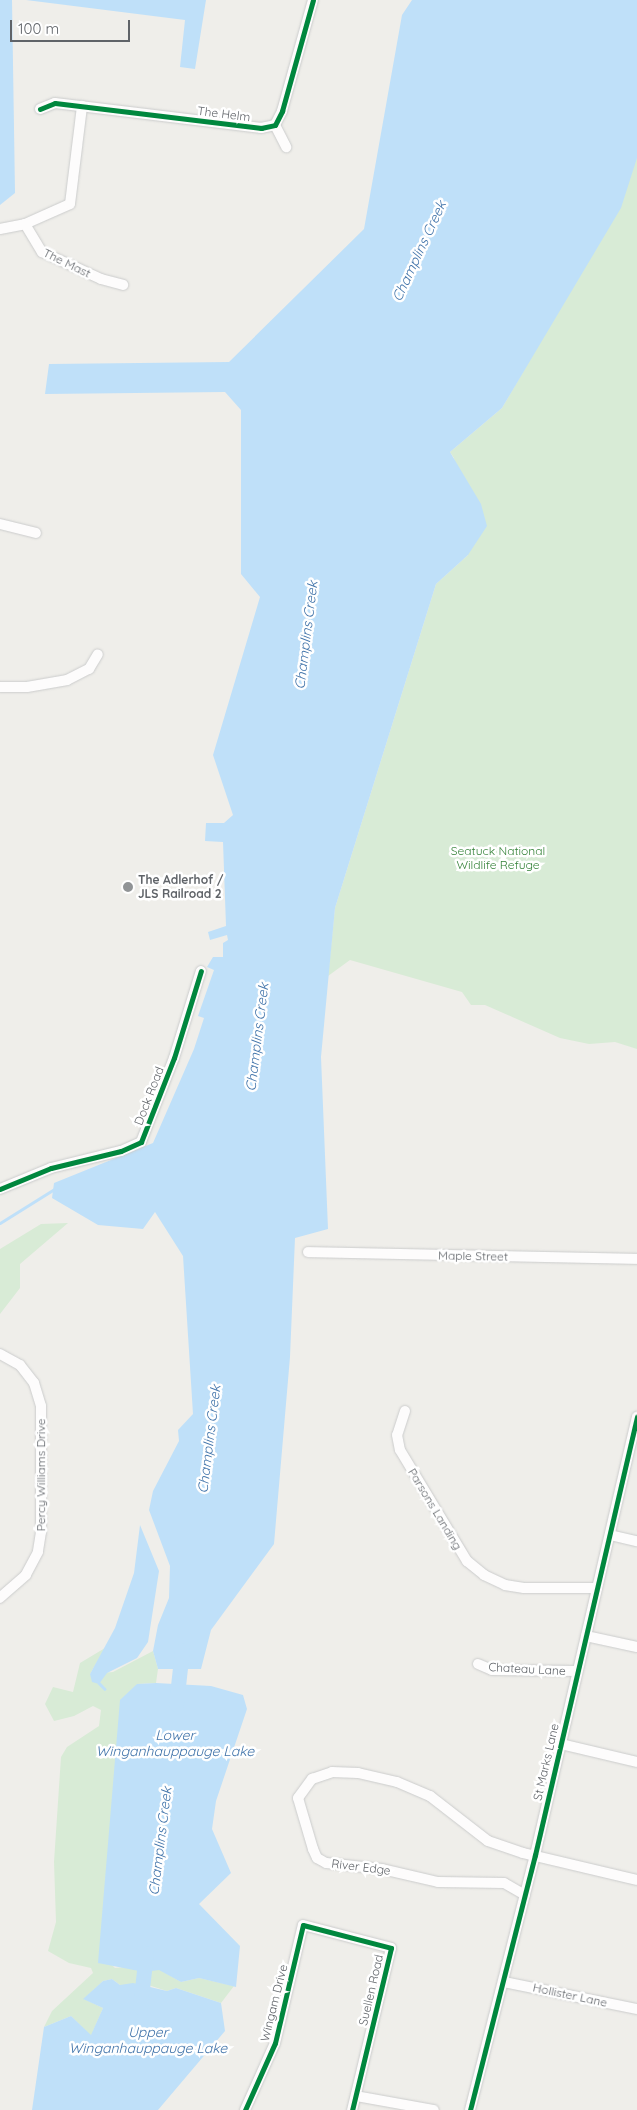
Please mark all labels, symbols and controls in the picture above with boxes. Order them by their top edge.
scale bar [12,10,132,42]
text: 100 m [18,19,59,38]
street label: The Helm [197,104,251,124]
water label: Champlins Creek [388,198,450,304]
street label: The Mast [41,245,93,281]
water label: Champlins Creek [291,580,321,690]
park label: Seatuck National Wildlife Refuge [451,844,545,872]
place label: The Adlerhof / JLS Railroad 2 [138,873,224,901]
marker: The Adlerhof / JLS Railroad 2 [122,881,134,893]
water label: Champlins Creek [242,982,272,1092]
street label: Dock Road [131,1065,167,1127]
street label: Maple Street [438,1248,508,1264]
water label: Champlins Creek [194,1384,224,1494]
street label: Percy Williams Drive [34,1419,48,1531]
street label: Parsons Landing [405,1466,465,1552]
street label: Chateau Lane [488,1660,566,1678]
street label: St Marks Lane [530,1722,562,1802]
water label: Lower Winganhauppauge Lake [96,1727,254,1760]
water label: Champlins Creek [145,1786,175,1896]
street label: River Edge [331,1856,391,1878]
street label: Suellen Road [356,1953,386,2027]
street label: Wingam Drive [257,1963,291,2043]
street label: Hollister Lane [531,1980,609,2010]
water label: Upper Winganhauppauge Lake [69,2024,227,2056]

